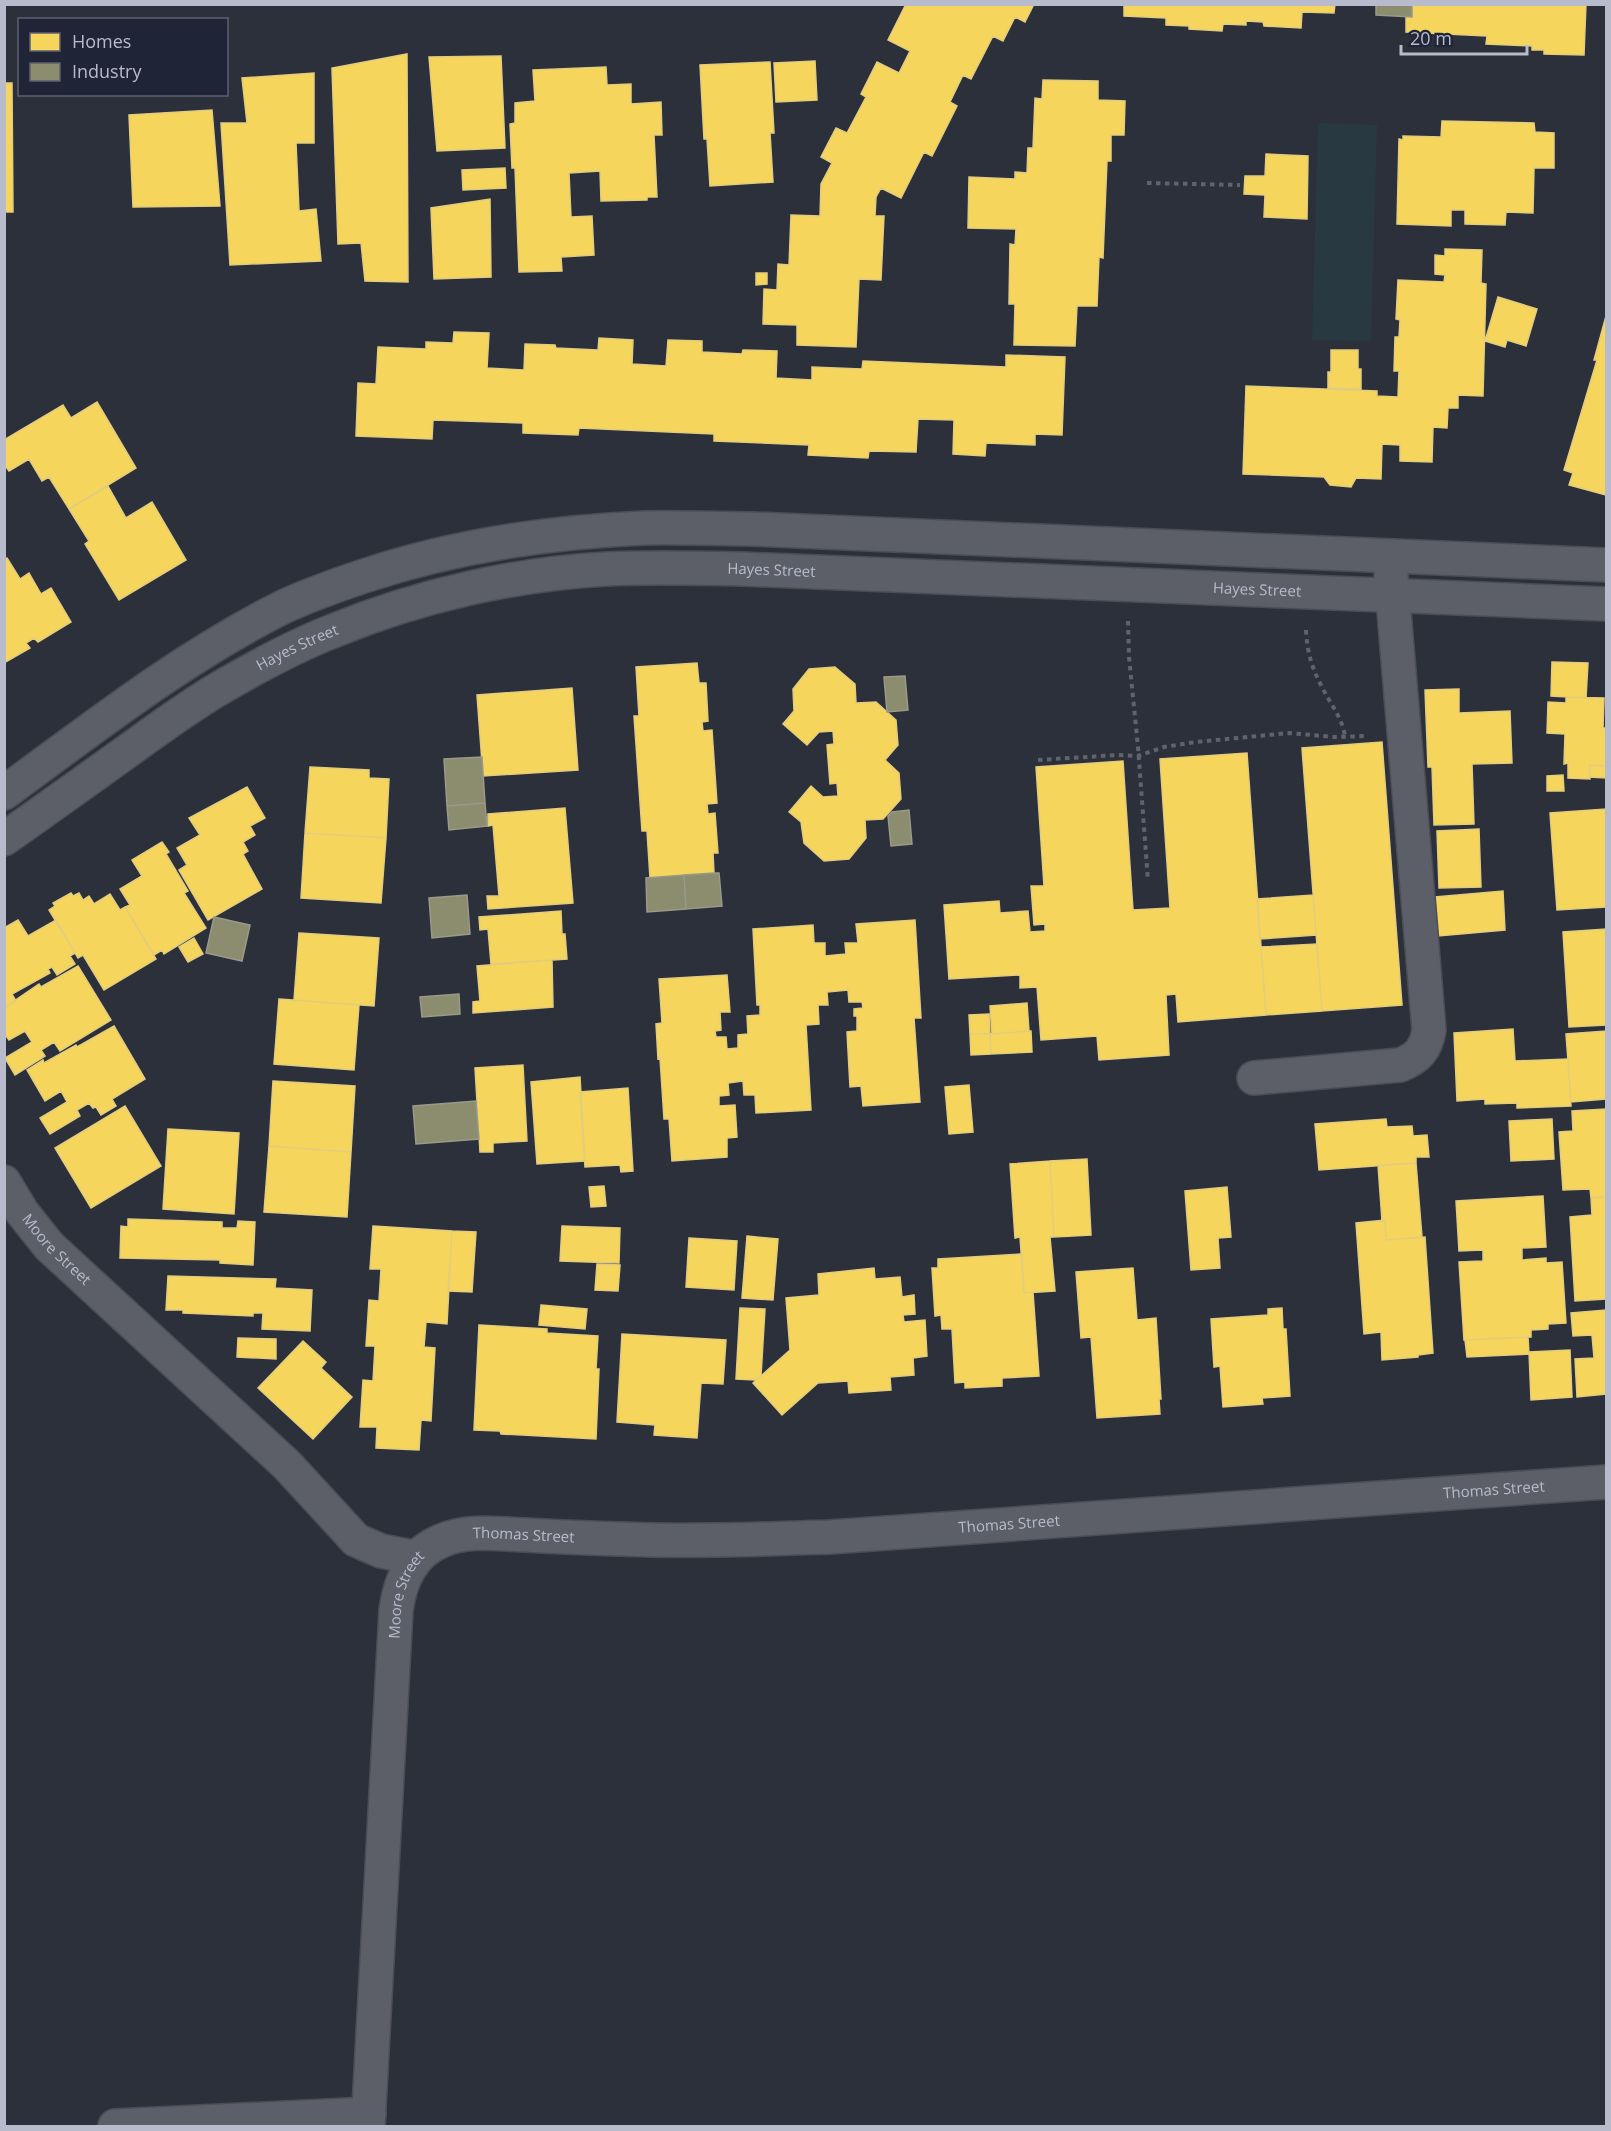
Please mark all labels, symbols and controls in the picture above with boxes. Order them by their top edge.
legend [18,18,228,96]
scale bar [1401,18,1527,56]
text: 20 m [1410,26,1452,50]
text: Homes [72,29,131,53]
text: Industry [72,59,142,83]
street label: Hayes Street [727,558,816,581]
street label: Hayes Street [1213,577,1302,601]
street label: Hayes Street [252,619,341,675]
street label: Moore Street [18,1209,96,1289]
street label: Thomas Street [1442,1475,1545,1503]
street label: Thomas Street [958,1510,1061,1537]
street label: Thomas Street [472,1522,575,1546]
street label: Moore Street [383,1546,428,1639]

